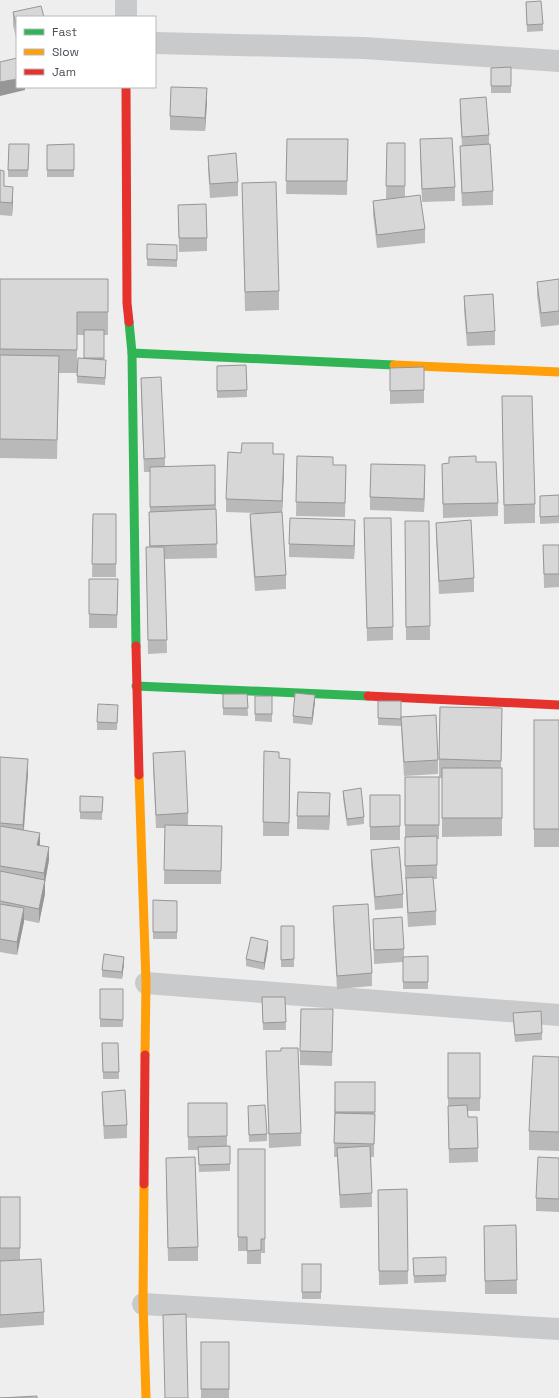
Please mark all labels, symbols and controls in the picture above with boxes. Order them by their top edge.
legend [16,16,156,88]
text: Fast [52,24,77,40]
text: Slow [52,44,79,60]
text: Jam [52,64,76,80]

